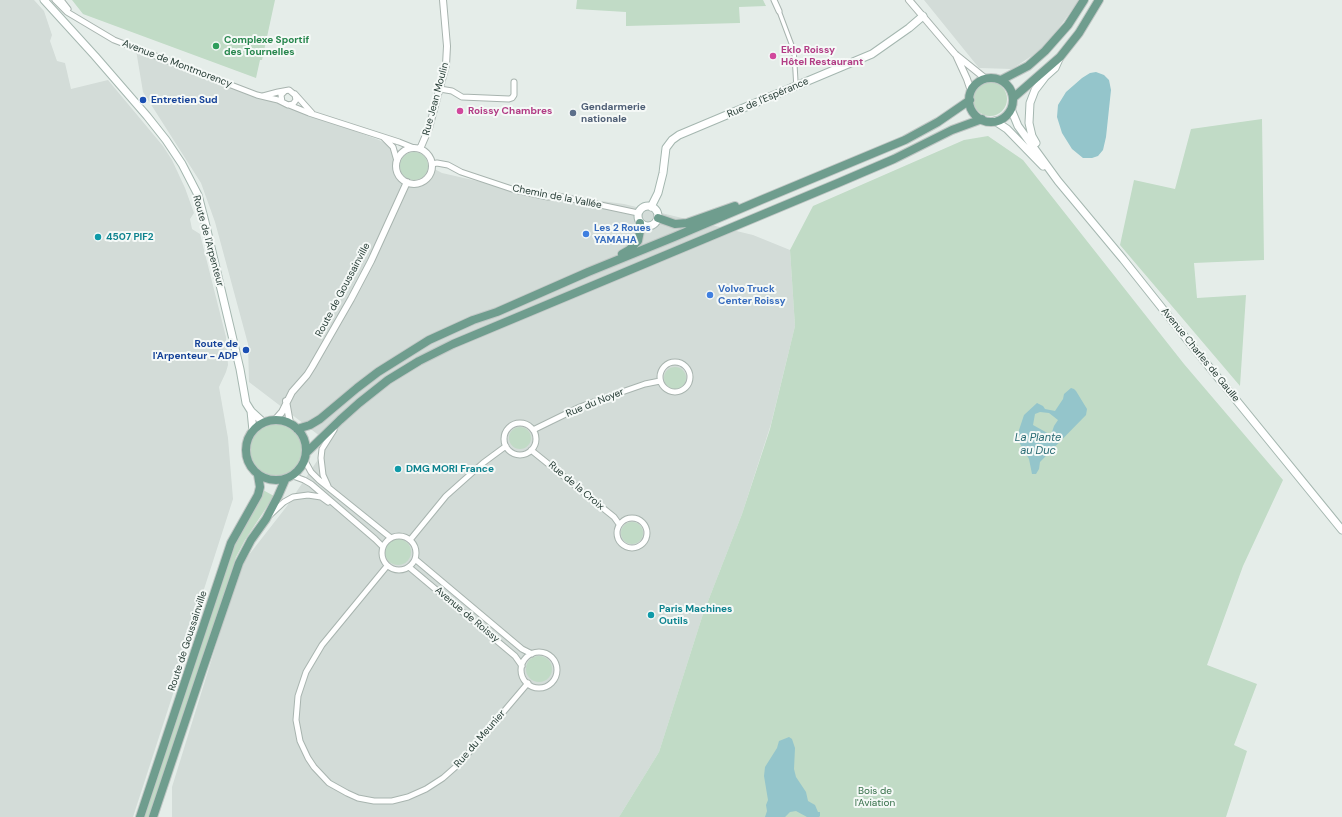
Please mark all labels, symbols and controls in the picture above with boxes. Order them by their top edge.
place label: Complexe Sportif des Tournelles [224,34,309,58]
street label: Avenue de Montmorency [121,38,233,90]
marker: Complexe Sportif des Tournelles [211,41,221,51]
place label: Eklo Roissy Hôtel Restaurant [781,44,863,68]
marker: Eklo Roissy Hôtel Restaurant [768,51,778,61]
street label: Rue Jean Moulin [421,61,451,137]
street label: Rue de l'Espérance [725,75,811,121]
place label: Entretien Sud [151,94,218,106]
marker: Entretien Sud [138,95,148,105]
place label: Gendarmerie nationale [581,101,646,124]
place label: Roissy Chambres [468,105,552,117]
marker: Roissy Chambres [455,106,465,116]
marker: Gendarmerie nationale [568,108,578,118]
street label: Chemin de la Vallée [511,182,603,212]
street label: Route de l'Arpenteur [190,194,226,288]
place label: Les 2 Roues YAMAHA [594,222,651,246]
marker: Les 2 Roues YAMAHA [581,229,591,239]
place label: 4507 PIF2 [106,231,154,243]
marker: 4507 PIF2 [93,232,103,242]
street label: Route de Goussainville [313,241,373,339]
place label: Volvo Truck Center Roissy [718,283,785,306]
marker: Volvo Truck Center Roissy [705,290,715,300]
street label: Avenue Charles de Gaulle [1158,305,1242,405]
place label: Route de l'Arpenteur - ADP [153,338,238,362]
marker: Route de l'Arpenteur - ADP [241,345,251,355]
street label: Rue du Noyer [564,386,626,420]
water label: La Plante au Duc [1015,431,1061,457]
street label: Rue de la Croix [546,459,606,513]
place label: DMG MORI France [406,463,494,475]
marker: DMG MORI France [393,464,403,474]
street label: Avenue de Roissy [432,584,502,646]
street label: Route de Goussainville [166,589,210,693]
place label: Paris Machines Outils [659,603,732,626]
marker: Paris Machines Outils [646,610,656,620]
street label: Rue du Meunier [452,708,508,770]
park label: Bois de l'Aviation [855,785,895,808]

